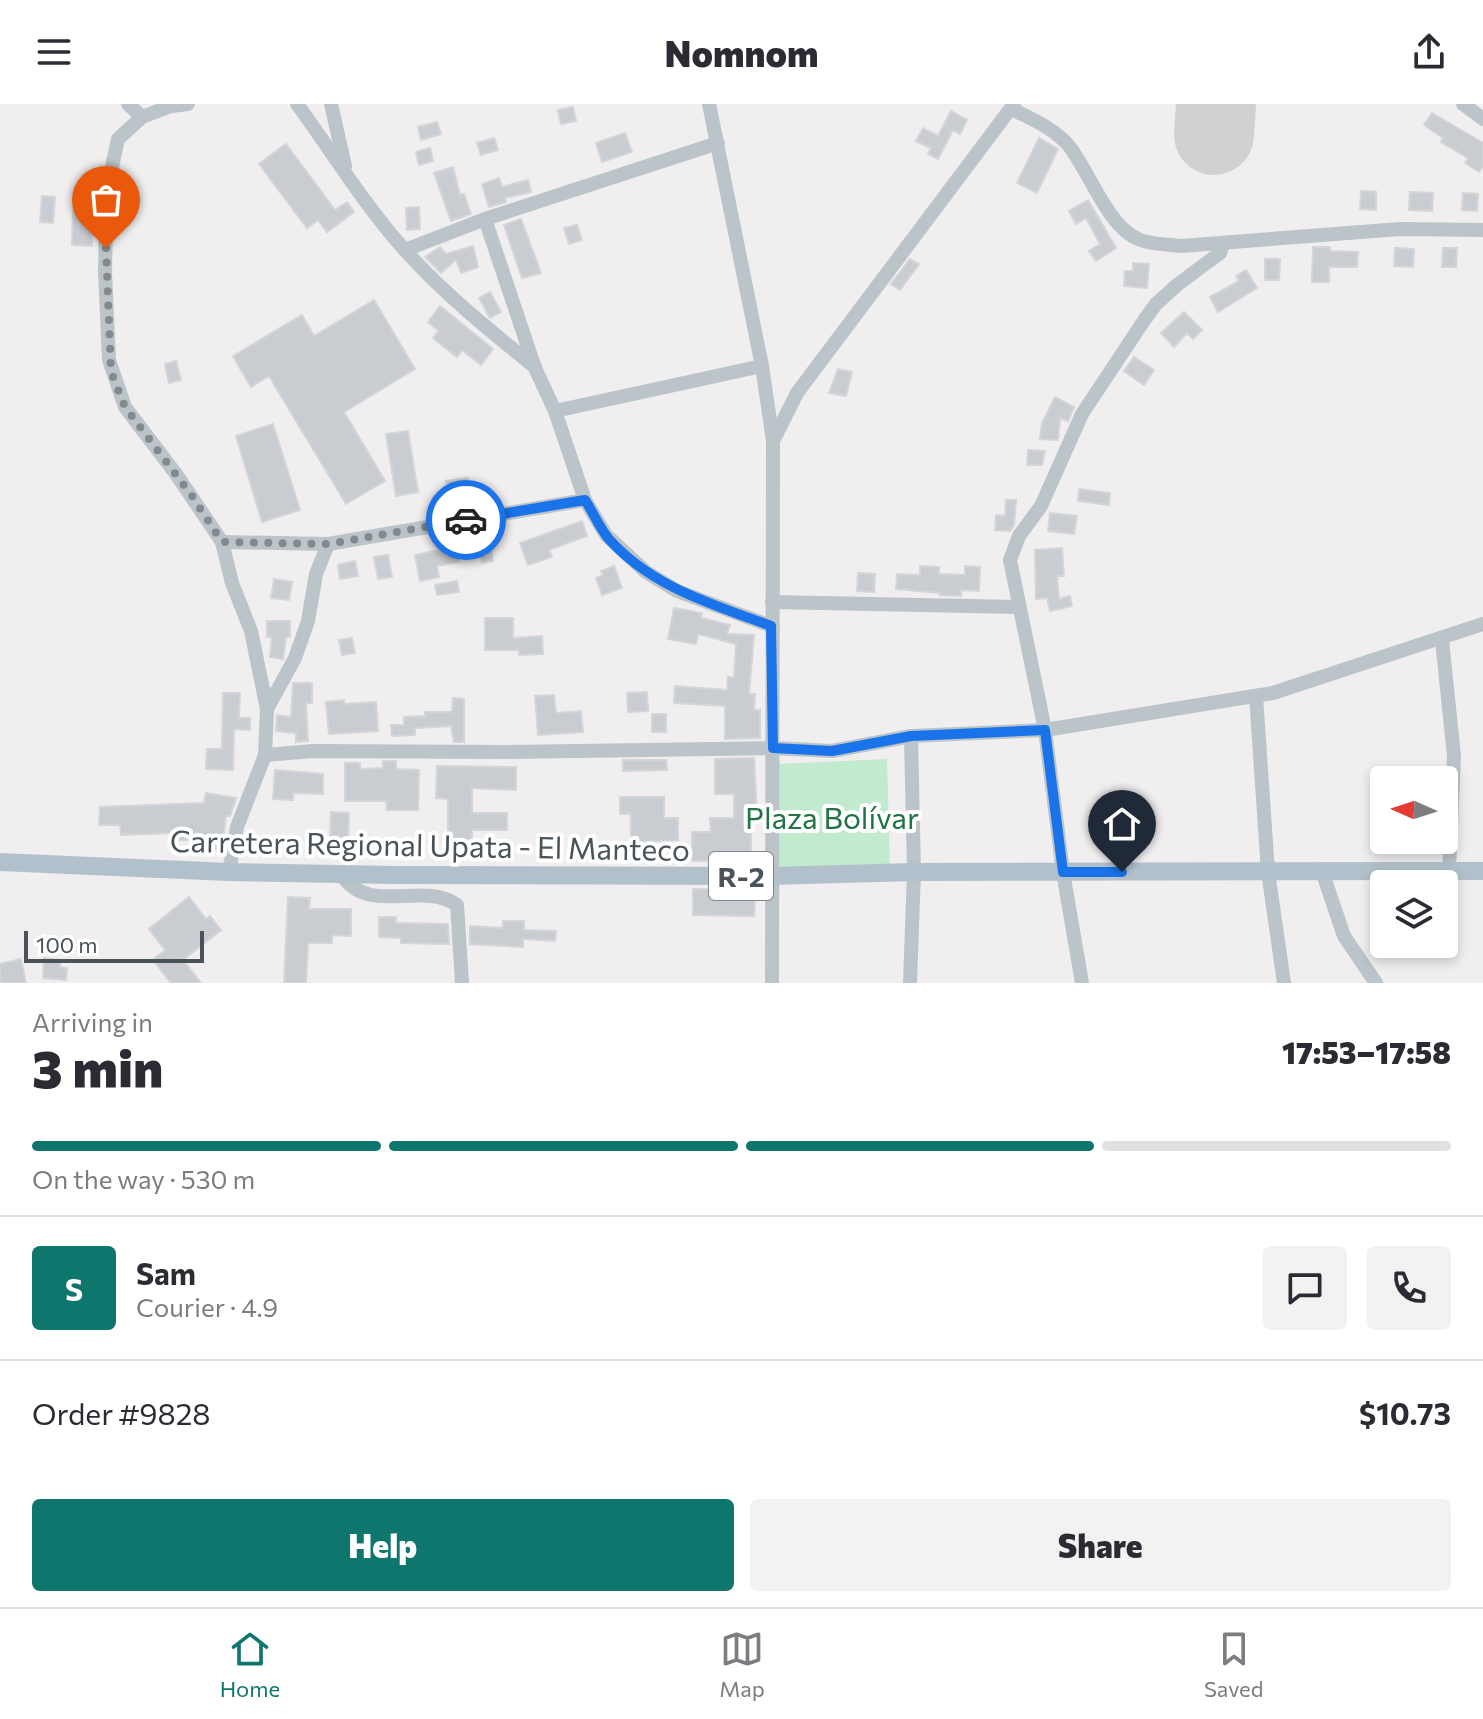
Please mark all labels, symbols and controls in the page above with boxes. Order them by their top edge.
icon: menu [32,30,76,74]
text: Nomnom [665,30,818,74]
icon: share [1407,30,1451,74]
pin [72,166,140,248]
icon: bag [84,178,128,222]
courier [426,480,506,560]
icon: car [444,498,488,542]
north arrow [1370,766,1458,854]
map controls [1370,766,1458,958]
pin [1088,790,1156,872]
park label: Plaza Bolívar [745,798,919,835]
icon: home [1100,802,1144,846]
street label: Carretera Regional Upata - El Manteco [170,821,690,867]
road number: R-2 [709,852,773,900]
button: layers [1370,870,1458,958]
scale bar [24,927,204,963]
text: 100 m [36,931,98,958]
text: Arriving in [32,1006,153,1037]
text: 17:53–17:58 [1282,1033,1451,1070]
text: 3 min [32,1035,163,1099]
text: On the way · 530 m [32,1163,255,1194]
button: chat [1263,1246,1347,1330]
button: phone [1367,1246,1451,1330]
text: Sam [136,1254,196,1291]
text: S [65,1270,83,1307]
text: Courier · 4.9 [136,1291,278,1322]
text: Order #9828 [32,1394,210,1431]
text: $10.73 [1359,1394,1451,1431]
button: Help [32,1499,734,1591]
button: Share [750,1499,1451,1591]
tab: Home [220,1627,280,1702]
tab: Map [719,1627,765,1702]
tab: Saved [1204,1627,1263,1702]

